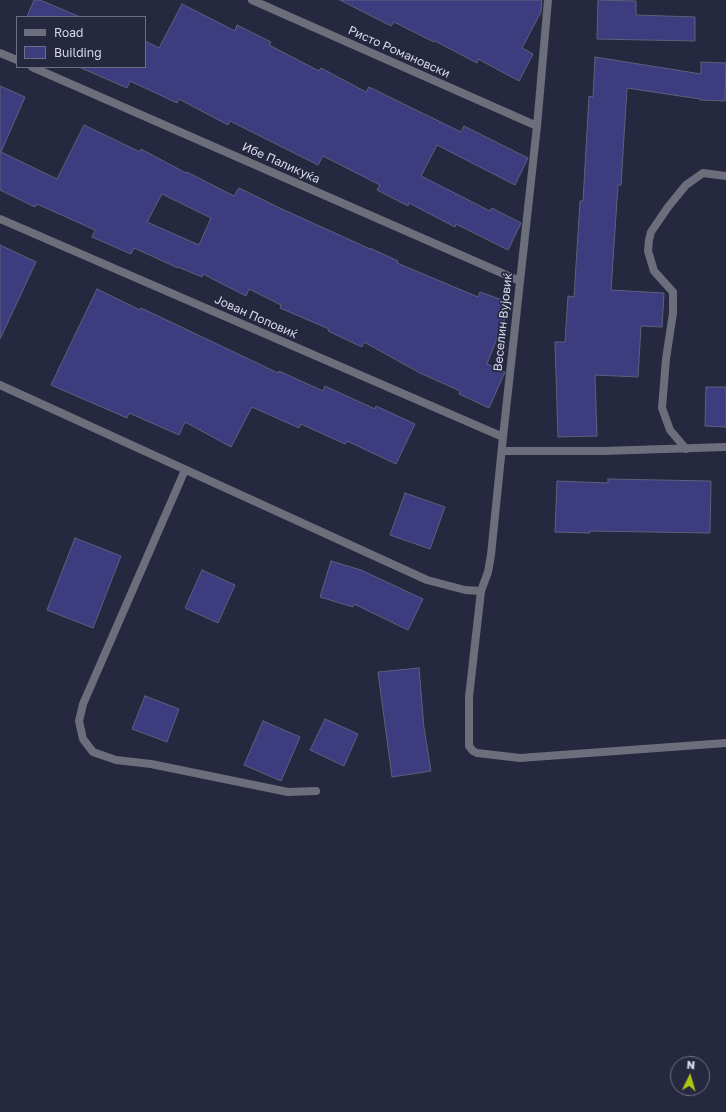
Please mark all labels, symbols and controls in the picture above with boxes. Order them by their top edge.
legend [16,16,146,68]
street label: Ристо Романовски [346,23,452,81]
text: Road [54,25,83,40]
text: Building [54,45,102,60]
street label: Ибе Паликуќа [240,139,322,187]
street label: Веселин Вујовиќ [491,272,515,372]
street label: Јован Поповиќ [212,292,300,342]
north arrow [670,1056,710,1096]
text: N [686,1058,696,1071]

